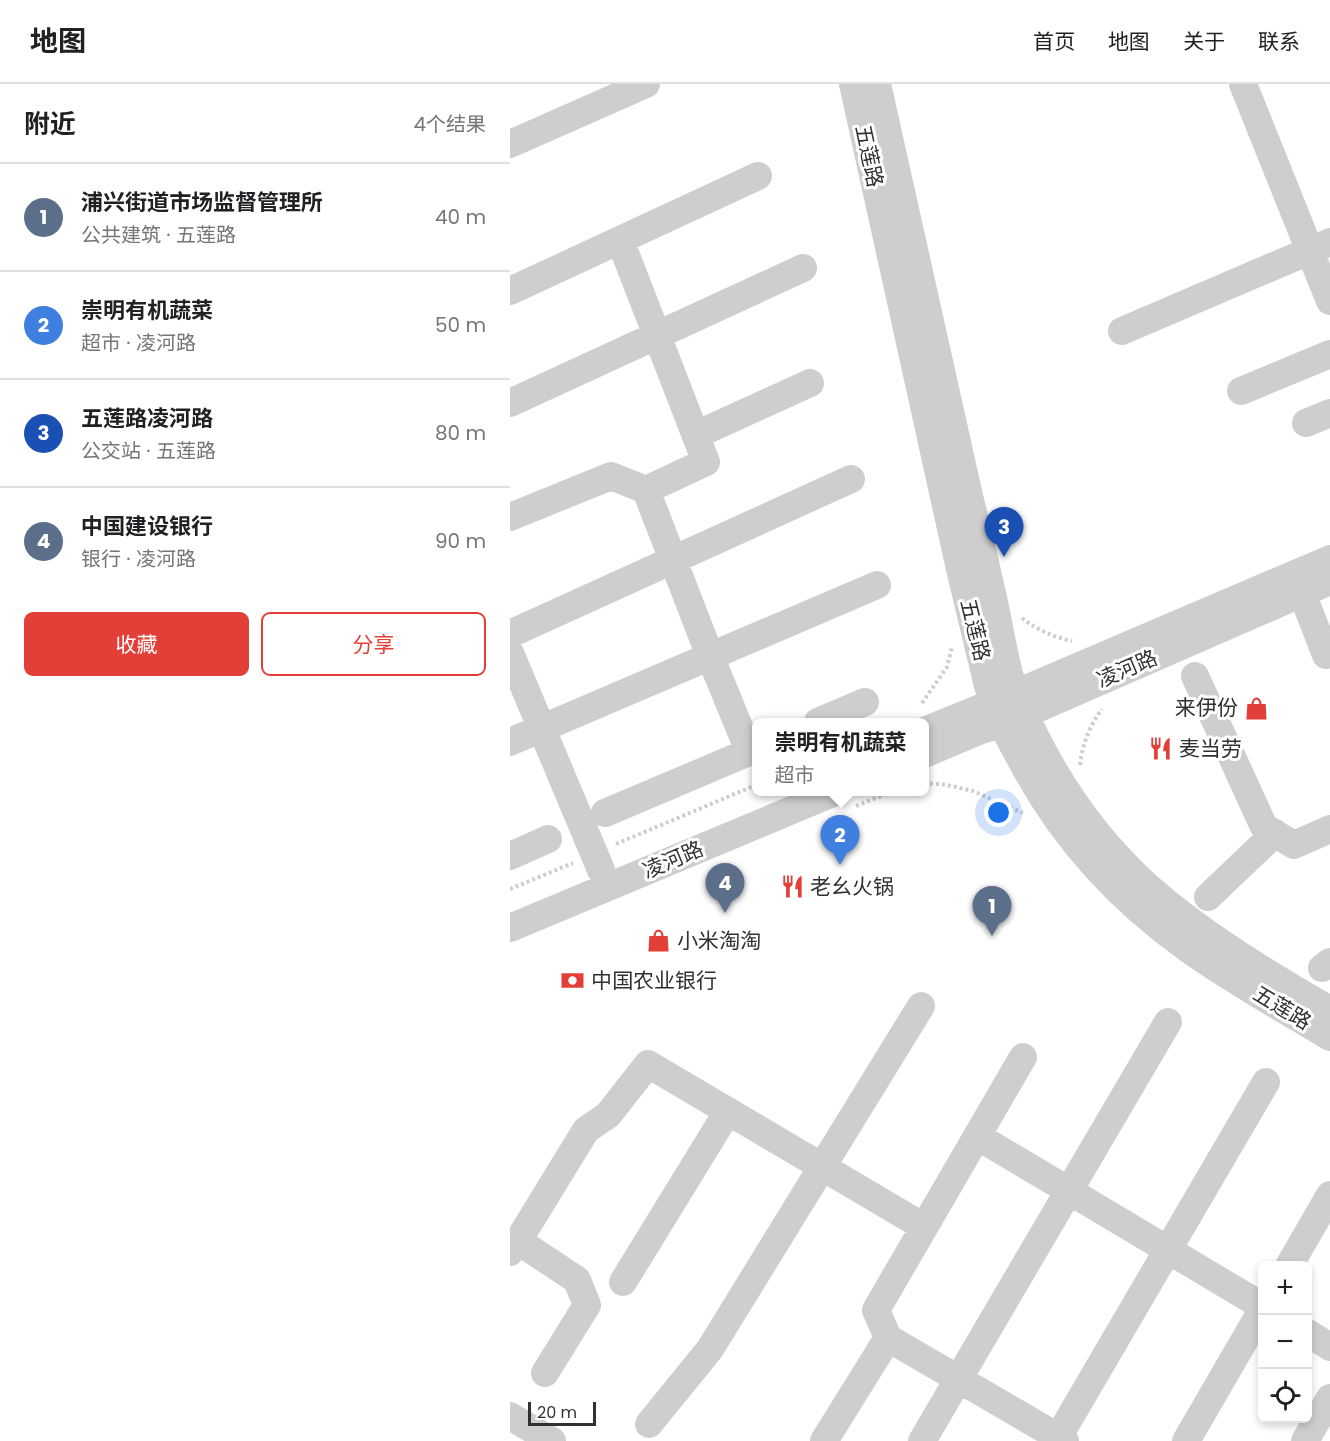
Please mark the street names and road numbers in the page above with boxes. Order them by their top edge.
street label: 五莲路 [849,122,890,190]
street label: 五莲路 [954,596,997,664]
street label: 凌河路 [1092,643,1161,694]
street label: 凌河路 [638,834,707,885]
street label: 五莲路 [1248,979,1317,1036]

